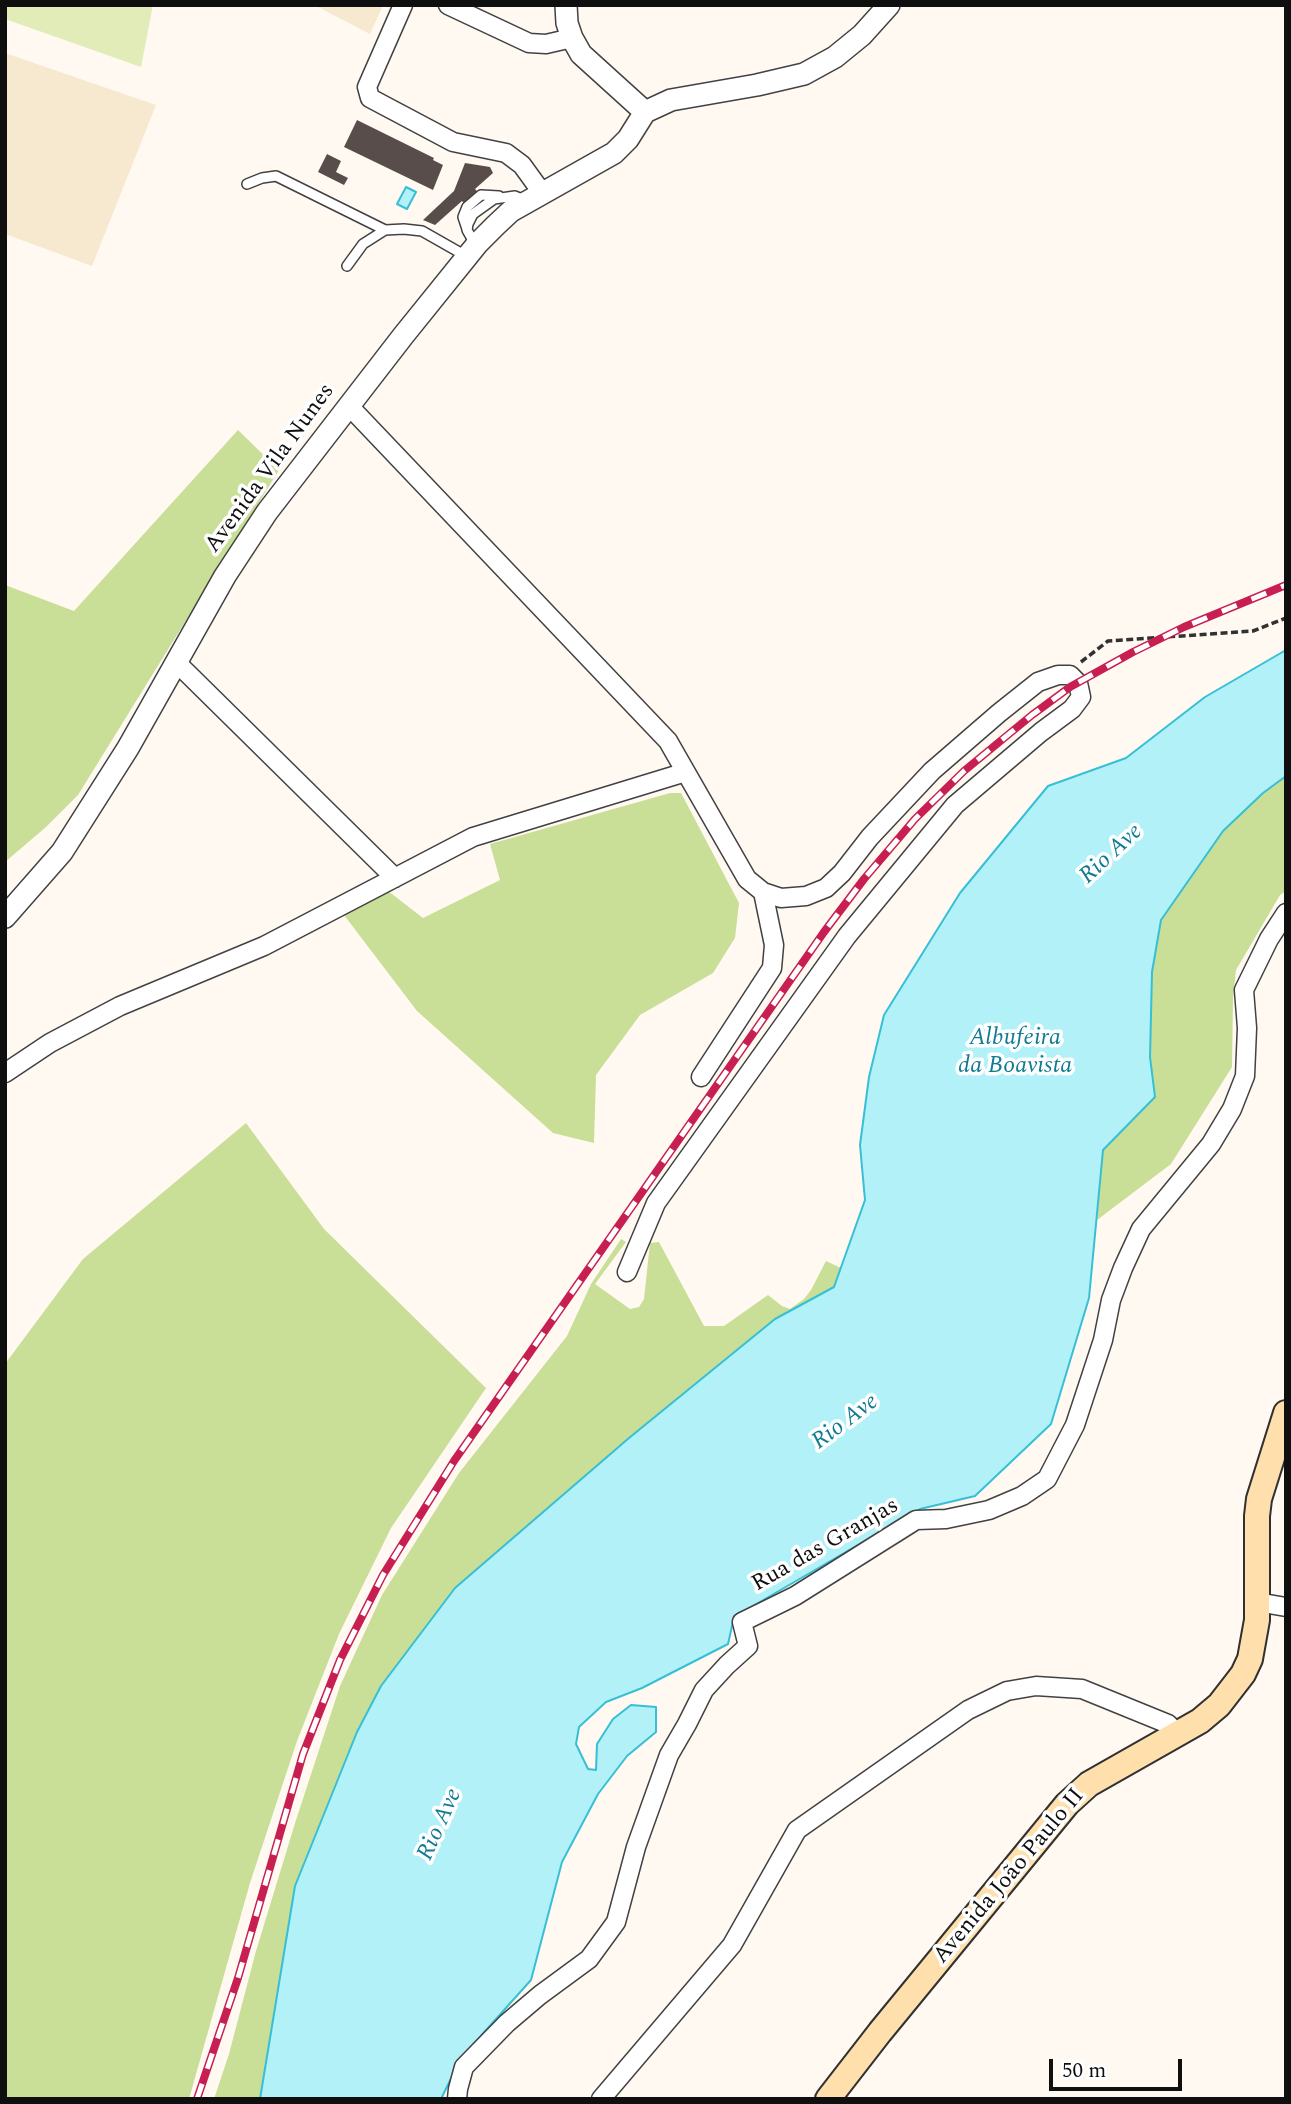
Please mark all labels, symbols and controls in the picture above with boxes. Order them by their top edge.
street label: Avenida Vila Nunes [200,379,342,559]
water label: Rio Ave [1074,819,1150,891]
water label: Albufeira da Boavista [958,1025,1072,1081]
water label: Rio Ave [807,1389,885,1457]
street label: Rua das Granjas [748,1493,904,1599]
water label: Rio Ave [412,1784,470,1866]
street label: Avenida João Paulo II [929,1784,1091,1970]
scale bar [1053,2044,1186,2088]
text: 50 m [1062,2055,1106,2087]

